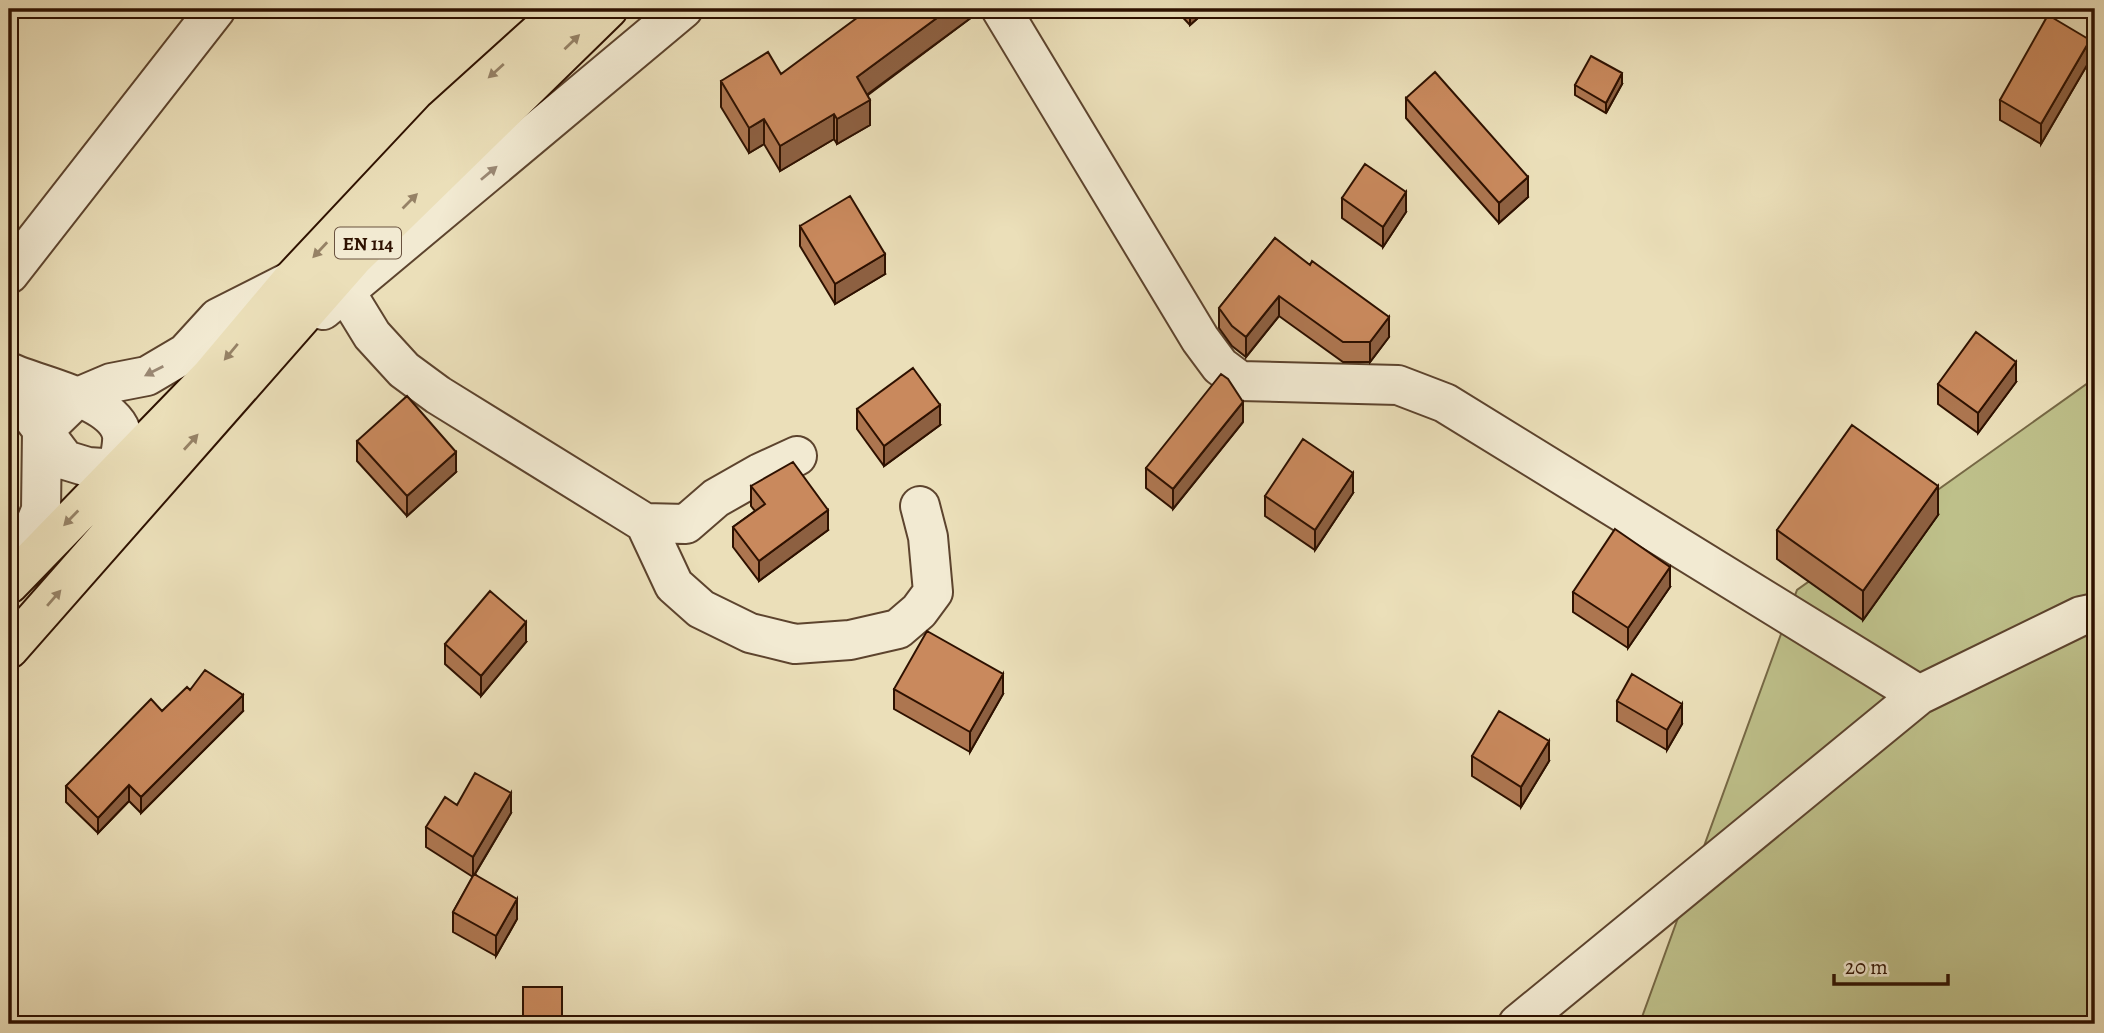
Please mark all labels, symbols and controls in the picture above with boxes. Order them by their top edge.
one-way arrow [563,33,580,50]
one-way arrow [488,63,505,78]
one-way arrow [480,166,497,181]
one-way arrow [401,193,418,210]
road number: EN 114 [335,228,401,258]
one-way arrow [312,241,328,258]
one-way arrow [224,343,239,361]
one-way arrow [144,366,164,377]
one-way arrow [183,433,199,451]
one-way arrow [64,509,80,526]
one-way arrow [46,589,62,607]
scale bar [1834,942,1948,986]
text: 20 m [1845,953,1888,981]

